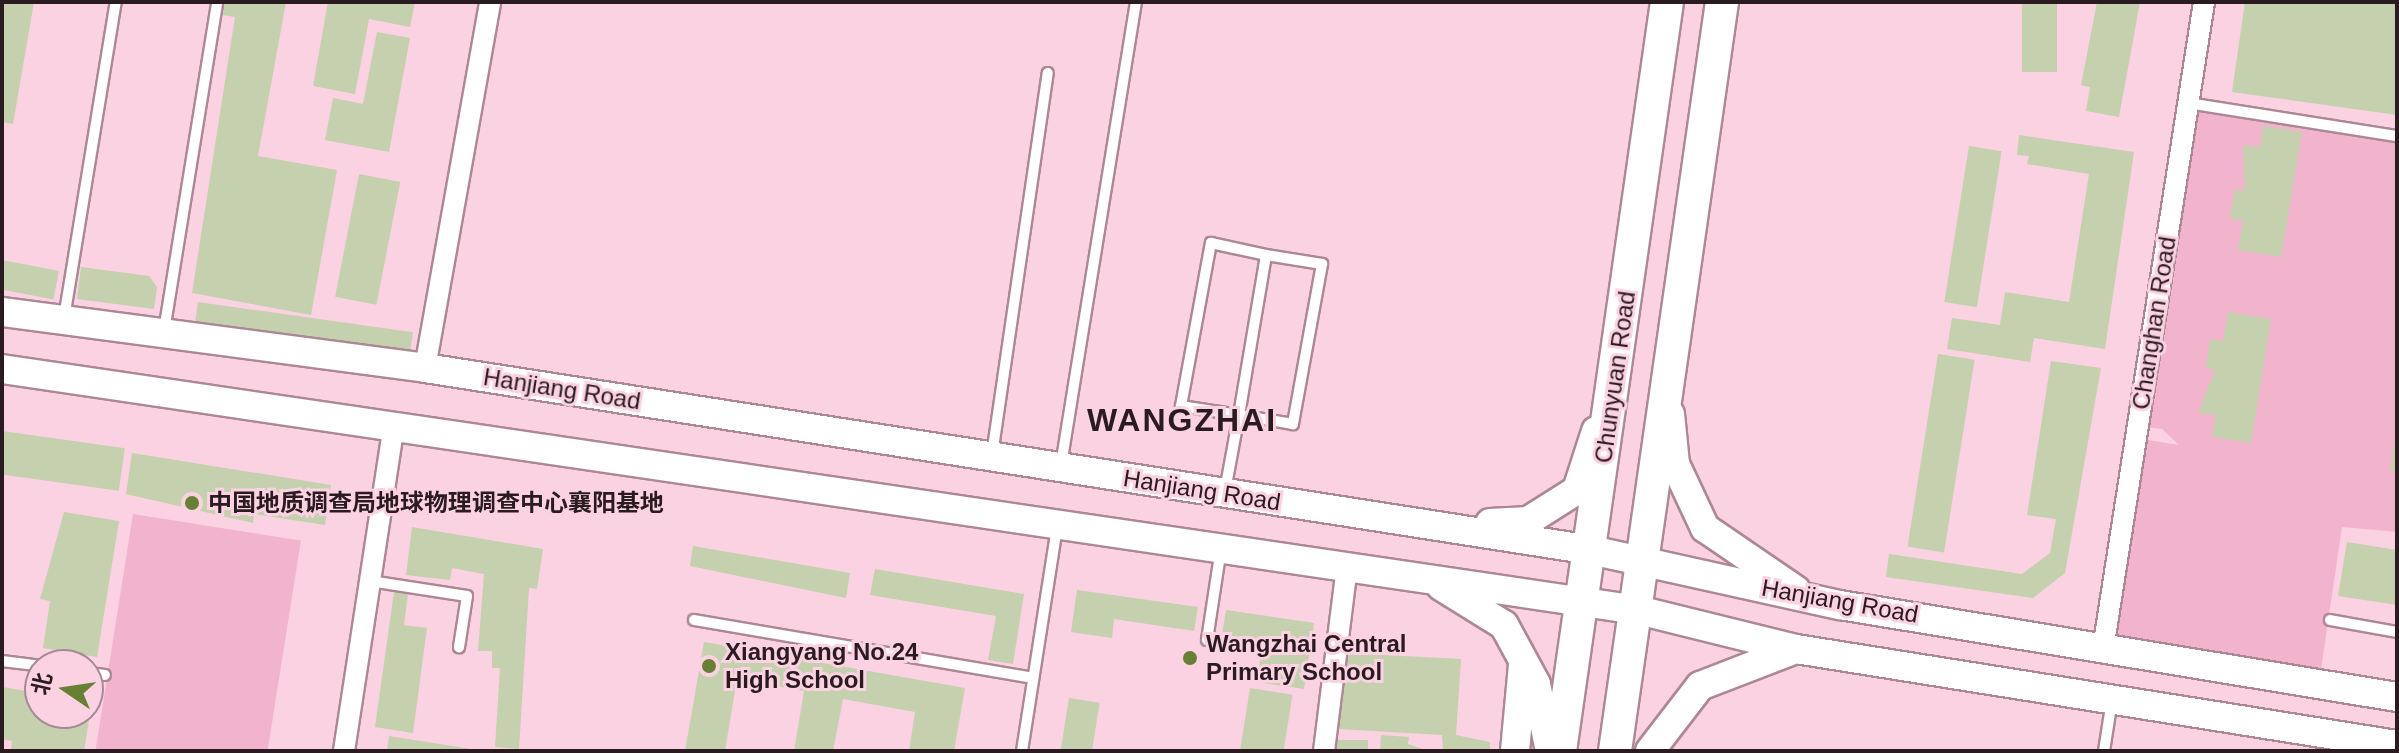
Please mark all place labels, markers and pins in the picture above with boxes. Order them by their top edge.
place label: 中国地质调查局地球物理调查中心襄阳基地 [208,489,664,517]
marker: 中国地质调查局地球物理调查中心襄阳基地 [183,494,201,512]
place label: Wangzhai Central Primary School [1206,630,1406,686]
place label: Xiangyang No.24 High School [725,638,918,694]
marker: Wangzhai Central Primary School [1181,649,1199,667]
marker: Xiangyang No.24 High School [700,657,718,675]

